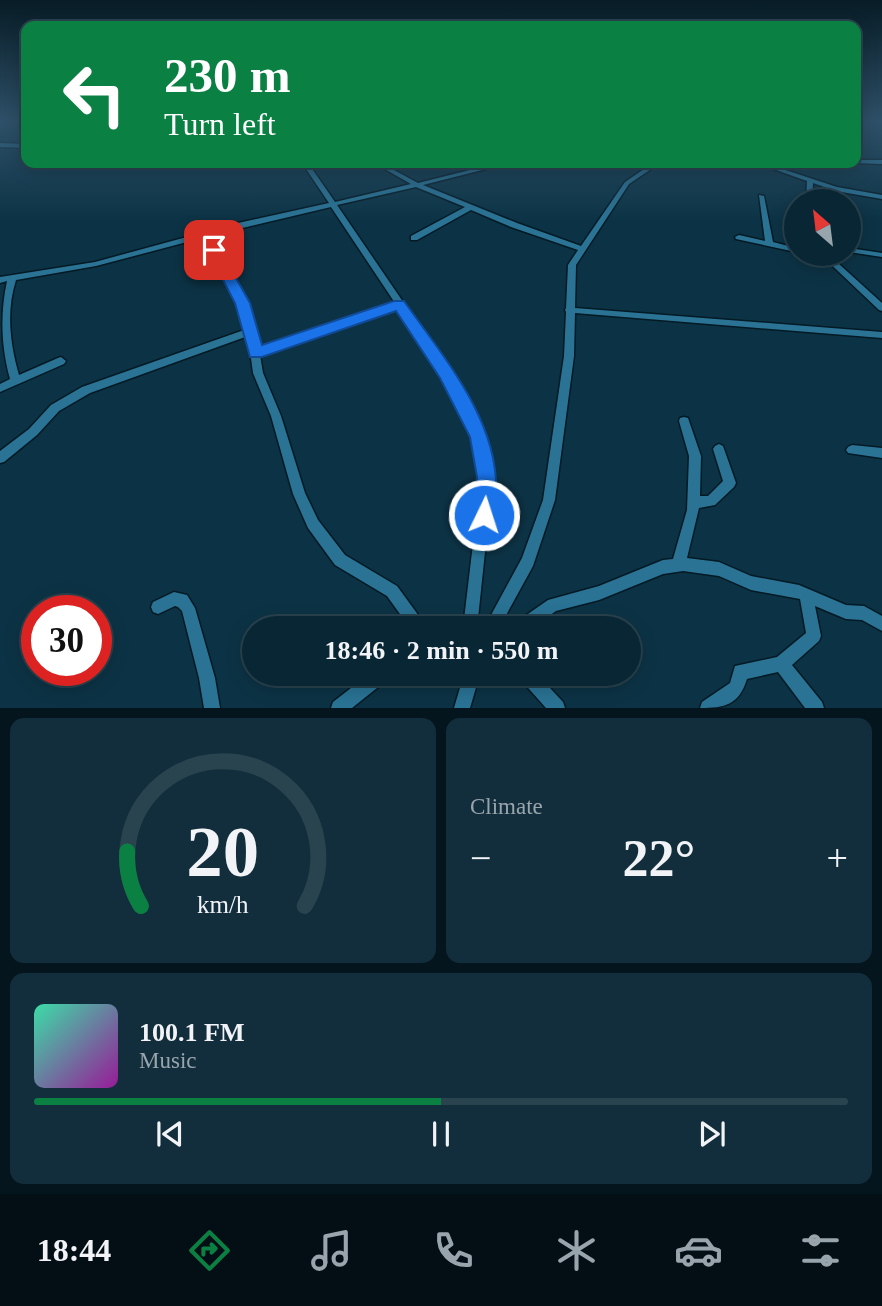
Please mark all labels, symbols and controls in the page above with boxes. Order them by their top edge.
text: 230 m [164,48,291,103]
icon: left [49,49,140,140]
text: Turn left [164,106,276,142]
north arrow [784,189,861,266]
map controls [784,189,861,266]
pin [184,220,244,280]
icon: arrive [195,231,233,269]
position arrow [447,478,521,552]
speed limit sign: 30 [21,595,112,686]
text: 18:46 · 2 min · 550 m [325,636,559,665]
text: Climate [470,794,543,819]
text: 20 [187,812,259,893]
text: 22° [623,830,695,887]
text: − [470,837,491,879]
text: + [827,837,848,879]
text: km/h [197,891,249,918]
text: 100.1 FM [139,1018,244,1047]
text: Music [139,1048,197,1073]
icon: previous [151,1115,189,1153]
icon: pause [422,1115,460,1153]
icon: next [693,1115,731,1153]
icon: directions [185,1226,234,1275]
icon: music [307,1226,356,1275]
icon: phone [429,1226,478,1275]
icon: climate [552,1226,601,1275]
icon: car [674,1226,723,1275]
icon: filters [796,1226,845,1275]
text: 18:44 [37,1232,111,1268]

